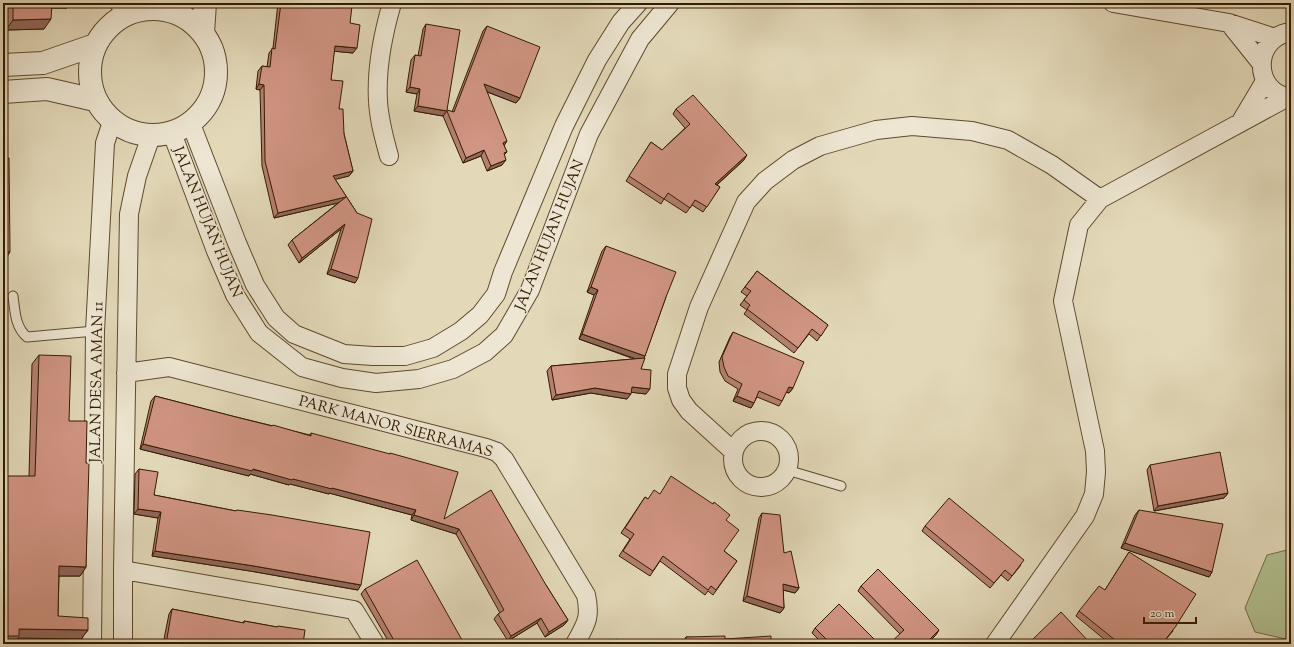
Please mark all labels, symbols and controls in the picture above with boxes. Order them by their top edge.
street label: JALAN HUJAN HUJAN [166,143,247,301]
street label: JALAN HUJAN HUJAN [510,157,590,315]
street label: JALAN DESA AMAN 11 [86,301,109,464]
street label: PARK MANOR SIERRAMAS [296,391,495,464]
scale bar [1144,599,1196,625]
text: 20 m [1150,605,1175,623]

